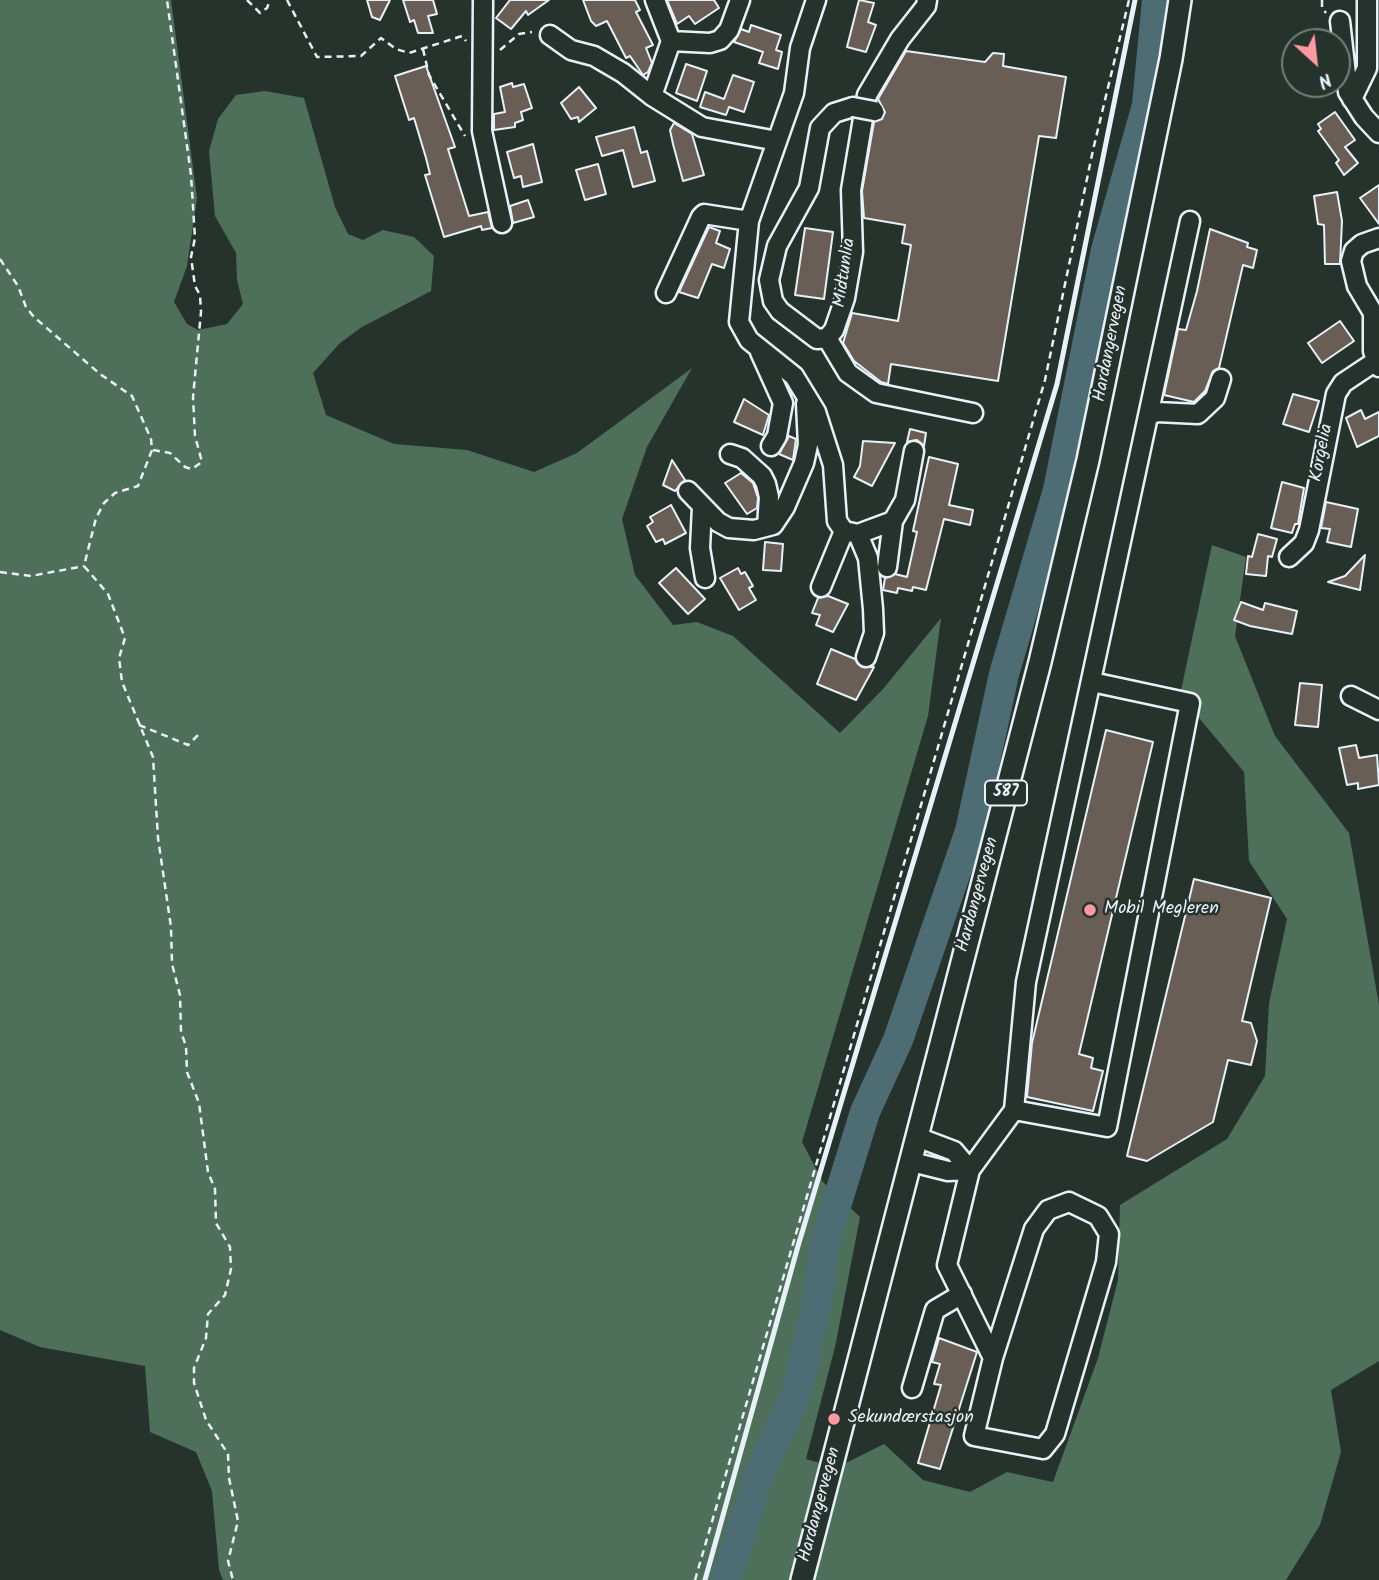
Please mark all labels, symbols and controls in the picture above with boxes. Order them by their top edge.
north arrow [1281,28,1351,98]
text: N [1312,64,1337,96]
street label: Midtunlia [830,237,862,309]
street label: Hardangervegen [1090,284,1134,404]
street label: Korgelia [1307,422,1339,484]
road number: 587 [985,780,1027,806]
street label: Hardangervegen [953,835,1005,955]
place label: Mobil Megleren [1104,899,1219,921]
marker: Mobil Megleren [1082,902,1098,918]
place label: Sekundærstasjon [848,1408,974,1430]
marker: Sekundærstasjon [826,1411,842,1427]
street label: Hardangervegen [795,1445,847,1565]

